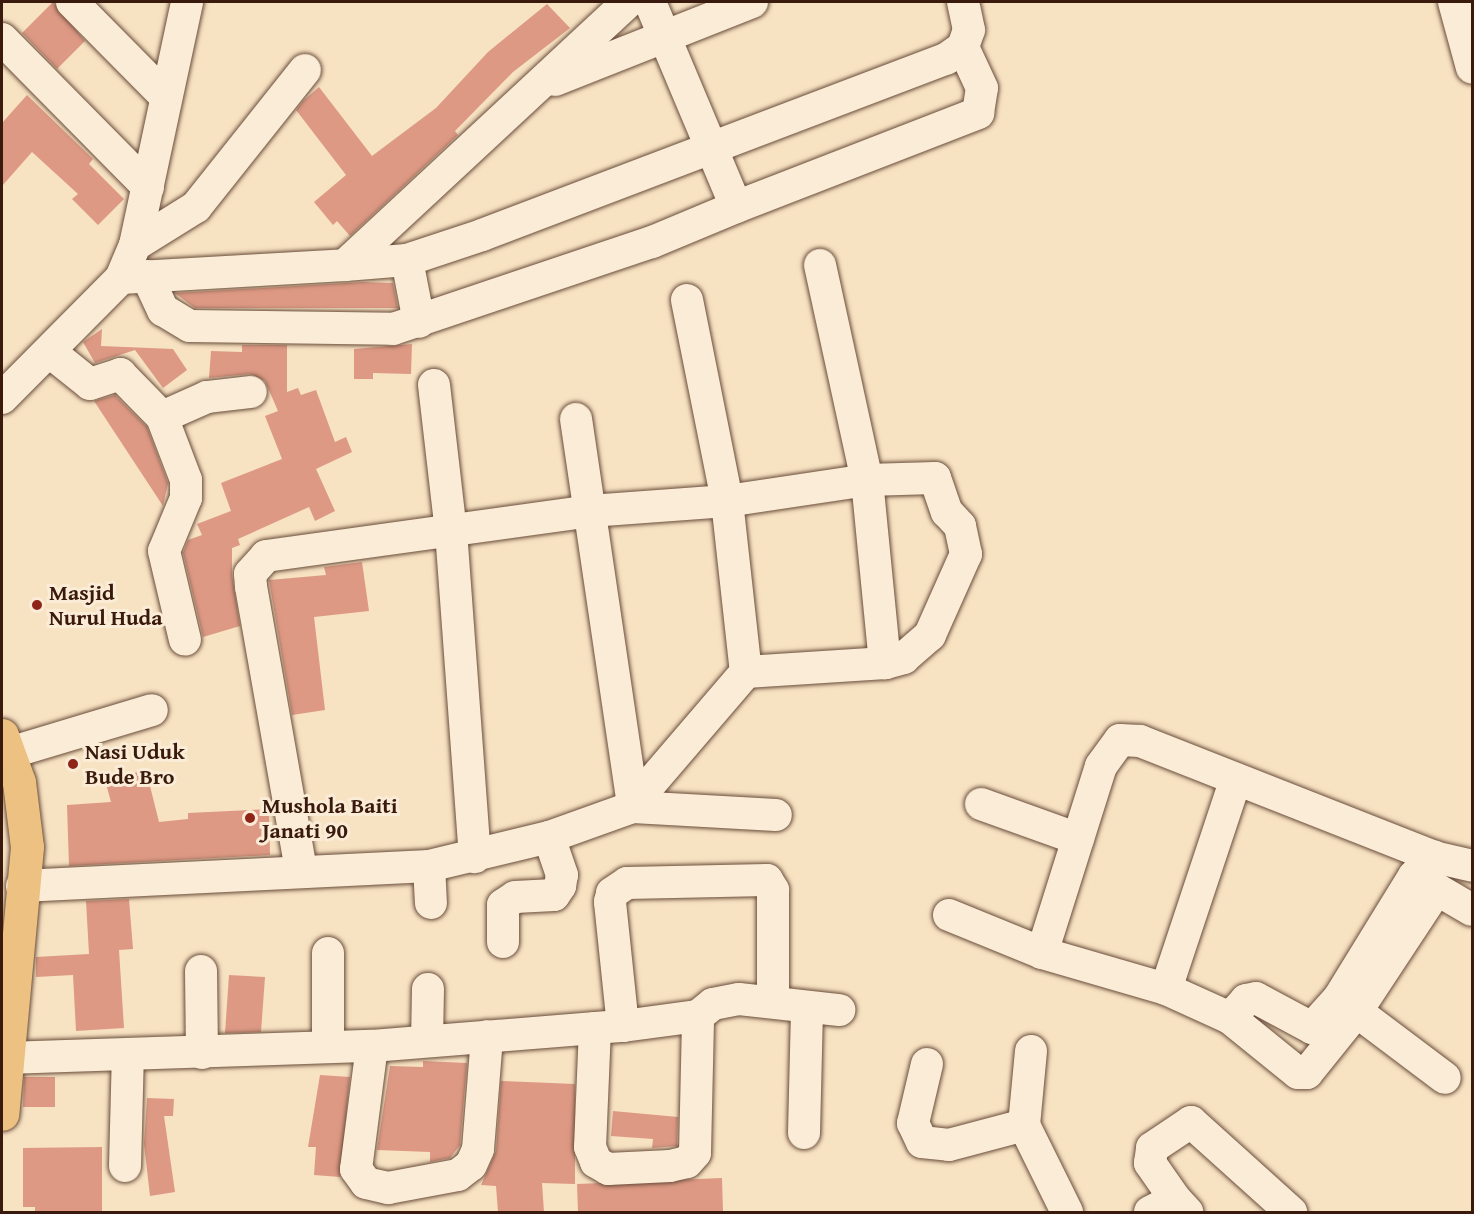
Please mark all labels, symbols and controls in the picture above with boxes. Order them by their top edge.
place label: Masjid Nurul Huda [49,579,162,630]
marker: Masjid Nurul Huda [30,598,44,612]
place label: Nasi Uduk Bude Bro [85,738,185,790]
marker: Nasi Uduk Bude Bro [66,757,80,771]
place label: Mushola Baiti Janati 90 [262,792,397,843]
marker: Mushola Baiti Janati 90 [243,811,257,825]

